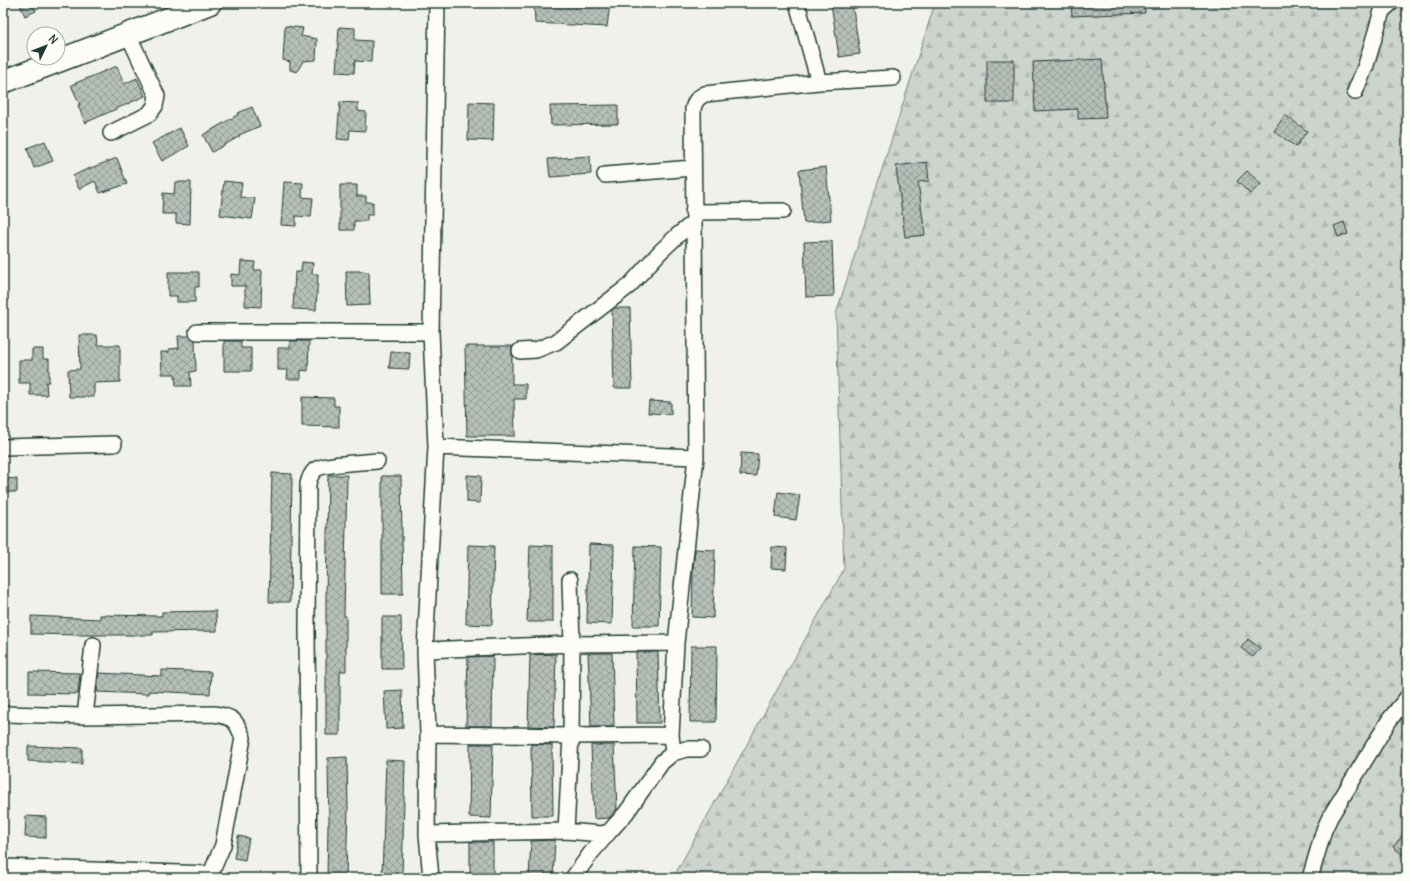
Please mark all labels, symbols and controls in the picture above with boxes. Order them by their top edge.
north arrow [26,26,66,66]
text: N [46,32,61,47]

